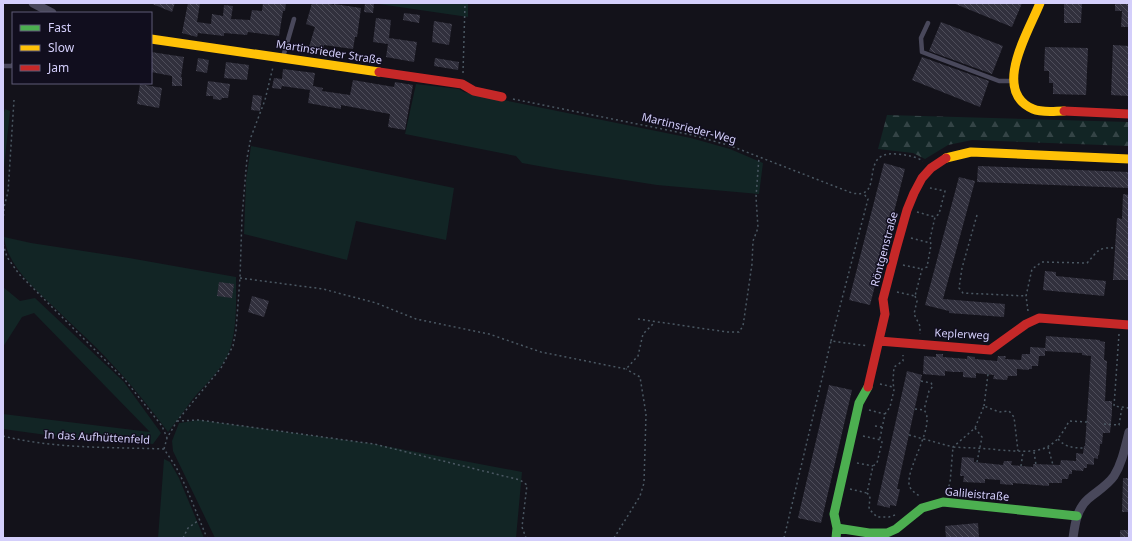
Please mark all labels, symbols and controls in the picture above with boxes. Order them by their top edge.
legend [12,12,152,84]
text: Fast [48,19,72,36]
street label: Martinsrieder Straße [275,36,383,67]
text: Slow [48,39,75,56]
text: Jam [47,59,69,76]
street label: Martinsrieder-Weg [640,108,738,147]
street label: Röntgenstraße [866,210,901,288]
street label: Keplerweg [934,325,990,342]
street label: In das Aufhüttenfeld [44,426,150,447]
street label: Galileistraße [944,483,1010,504]

